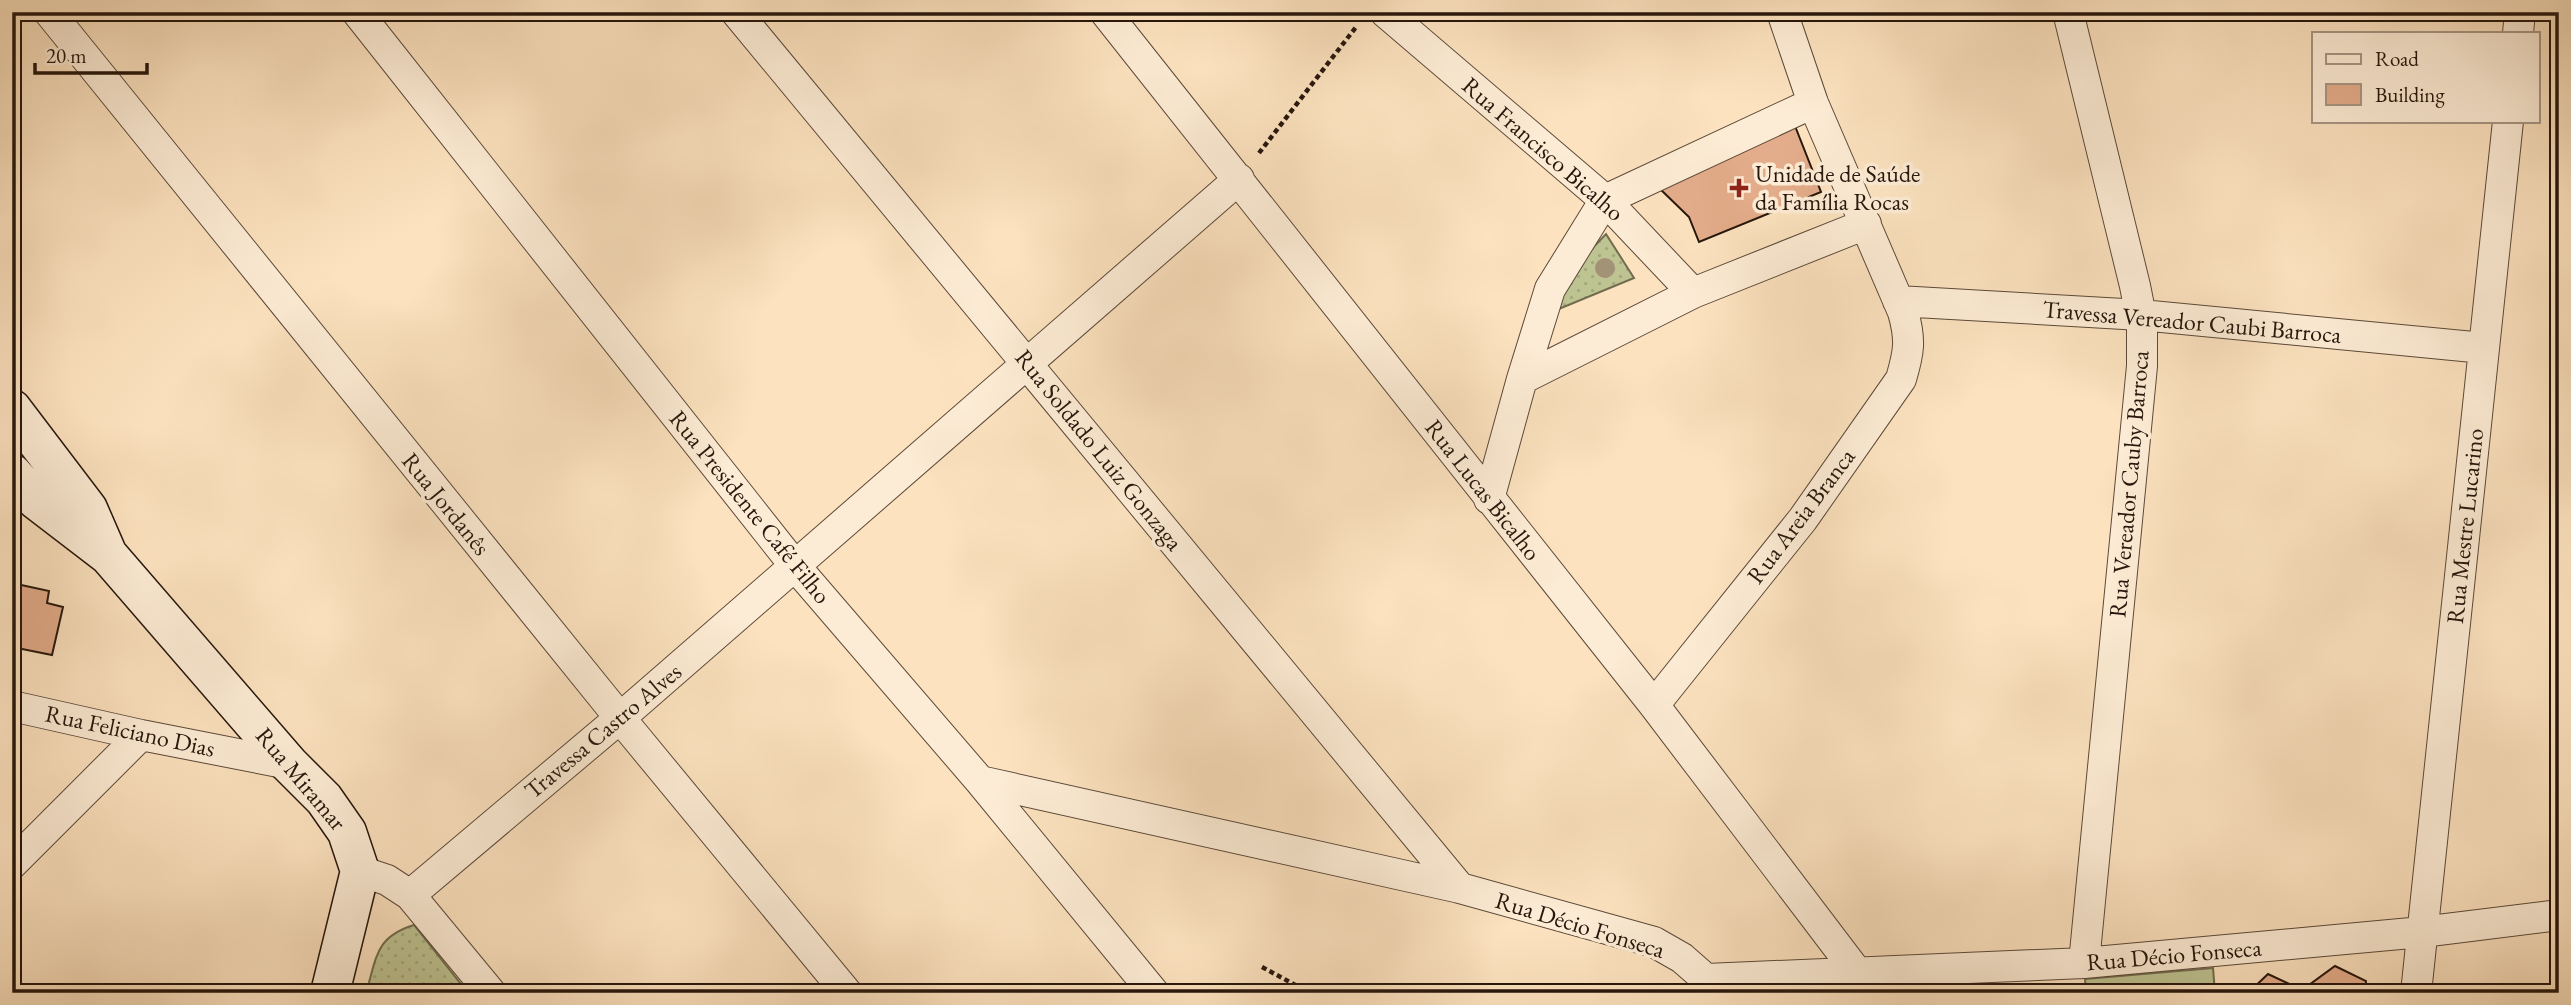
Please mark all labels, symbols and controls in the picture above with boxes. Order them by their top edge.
scale bar [35,32,147,76]
legend [2312,32,2540,122]
text: 20 m [46,42,87,69]
text: Road [2375,45,2419,72]
street label: Rua Francisco Bicalho [1456,70,1631,228]
text: Building [2375,81,2445,108]
place label: Unidade de Saúde da Família Rocas [1755,158,1920,217]
marker: Unidade de Saúde da Família Rocas [1729,178,1749,198]
street label: Travessa Vereador Caubi Barroca [2041,293,2343,350]
street label: Rua Soldado Luiz Gonzaga [1009,343,1190,557]
street label: Rua Vereador Cauby Barroca [2101,349,2156,619]
street label: Rua Presidente Café Filho [663,404,838,610]
street label: Rua Lucas Bicalho [1418,413,1548,567]
street label: Rua Mestre Lucarino [2439,427,2490,625]
street label: Rua Areia Branca [1740,441,1862,590]
street label: Rua Jordanês [395,446,497,562]
street label: Travessa Castro Alves [518,656,688,805]
street label: Rua Feliciano Dias [42,697,218,764]
street label: Rua Miramar [249,721,354,837]
street label: Rua Décio Fonseca [1492,884,1669,965]
street label: Rua Décio Fonseca [2085,931,2263,978]

